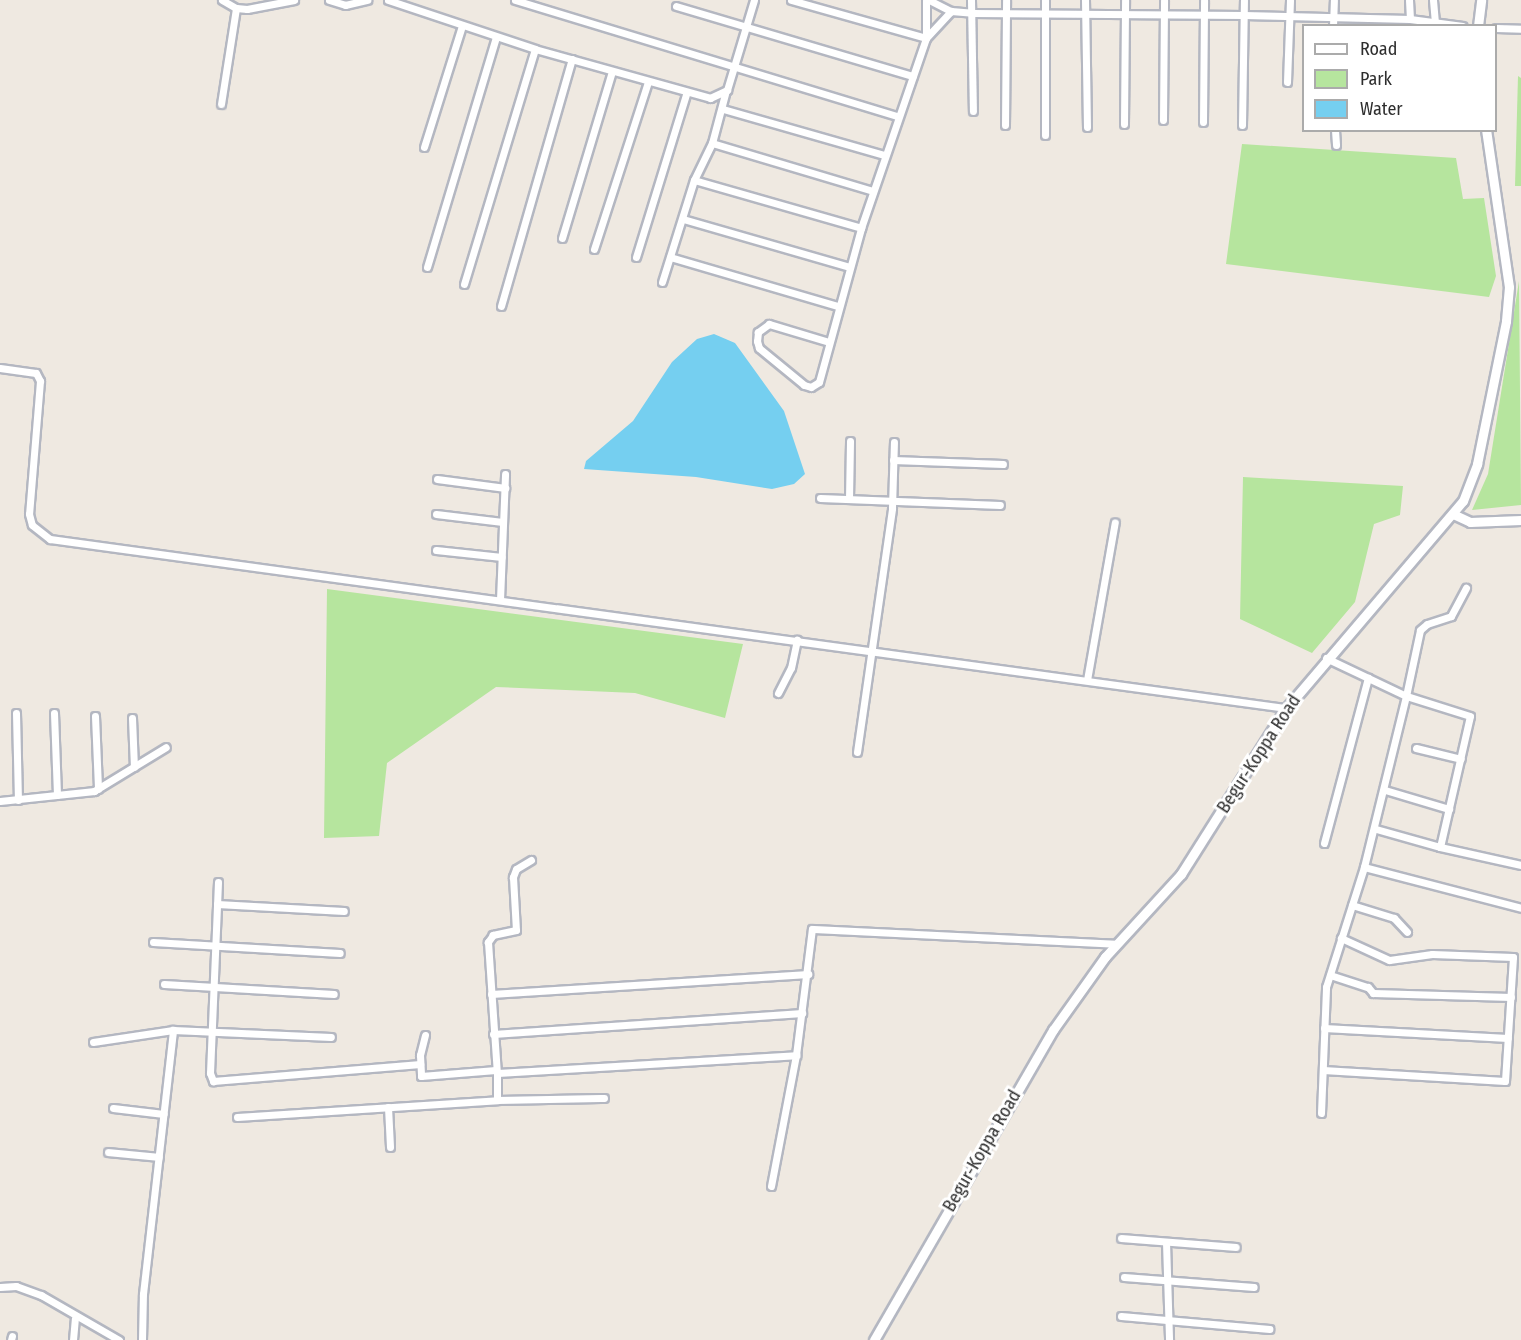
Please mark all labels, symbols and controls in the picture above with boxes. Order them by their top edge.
legend [1302,24,1497,132]
text: Road [1360,38,1397,60]
text: Park [1360,68,1392,90]
text: Water [1360,98,1403,120]
street label: Begur-Koppa Road [1213,691,1305,817]
street label: Begur-Koppa Road [938,1086,1026,1216]

